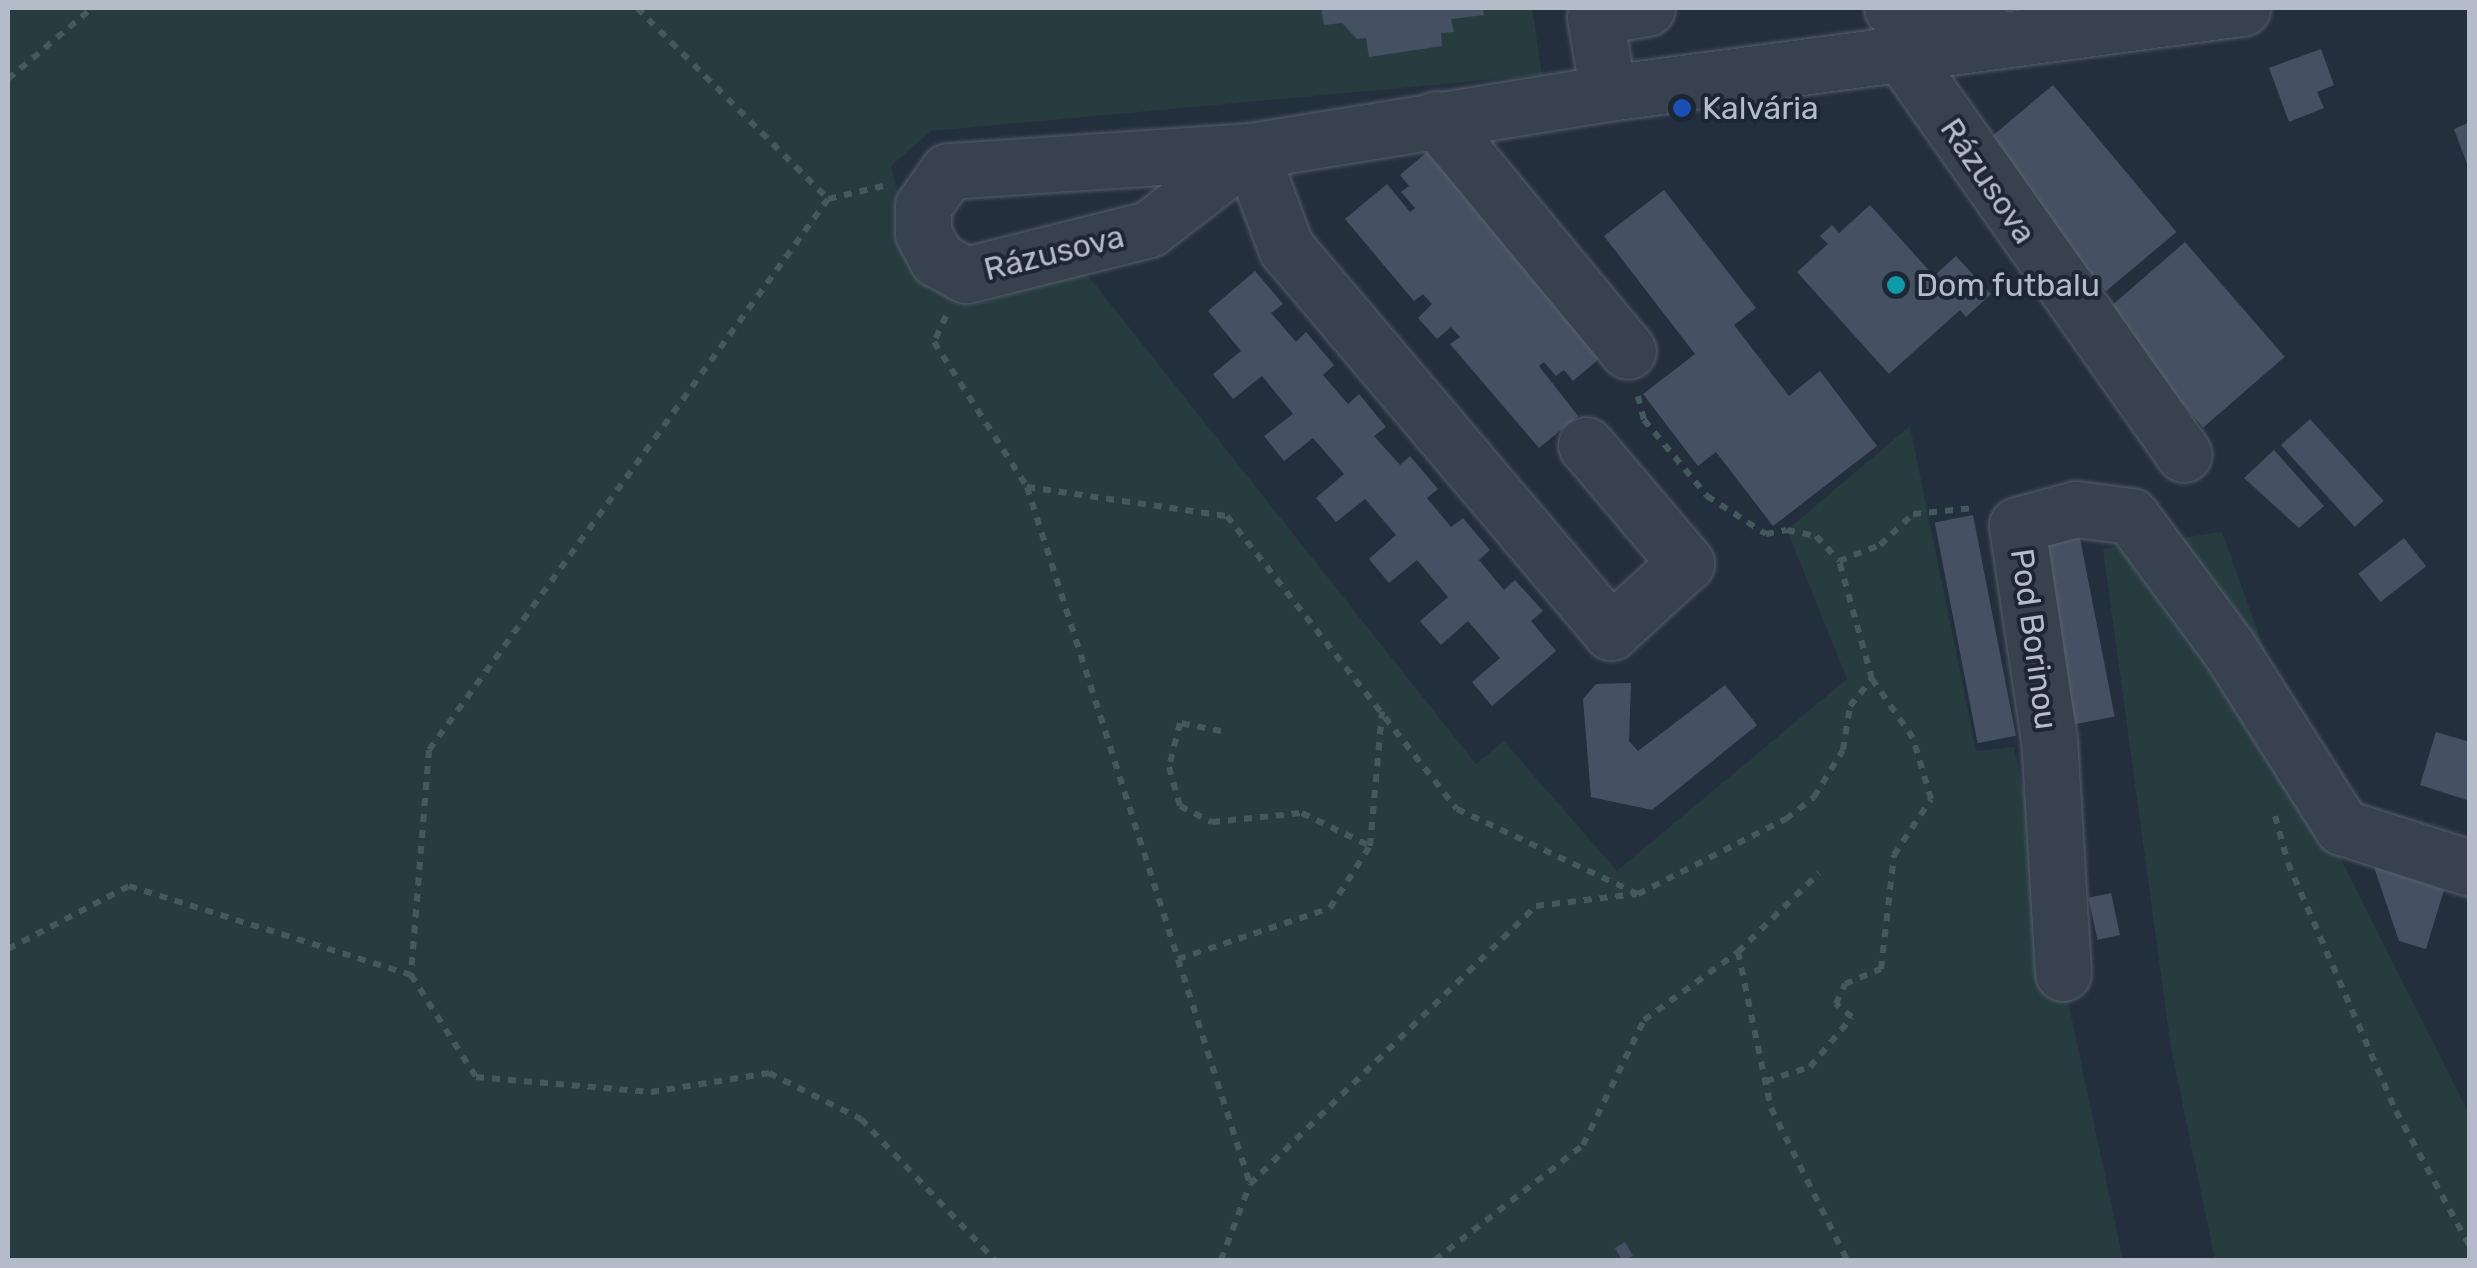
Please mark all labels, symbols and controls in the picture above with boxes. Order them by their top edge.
place label: Kalvária [1702,89,1819,127]
marker: Kalvária [1671,97,1693,119]
street label: Rázusova [1932,111,2044,251]
street label: Rázusova [980,217,1128,289]
place label: Dom futbalu [1916,266,2101,304]
marker: Dom futbalu [1885,274,1907,296]
street label: Pod Borinou [2002,546,2066,732]

